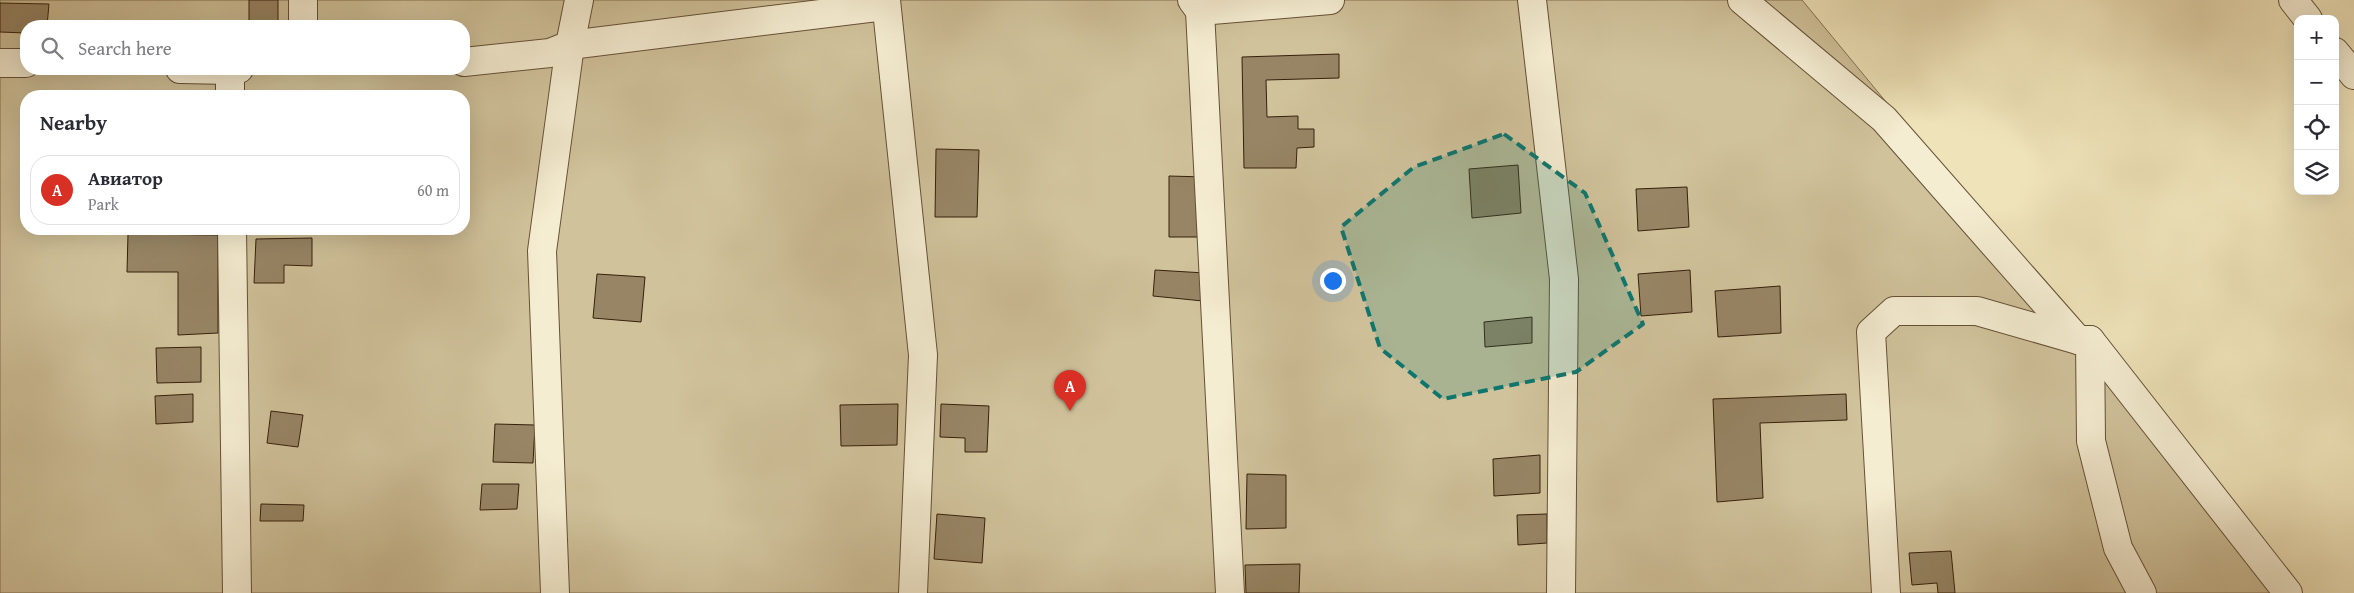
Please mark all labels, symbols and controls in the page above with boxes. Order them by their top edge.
map controls [2294,15,2339,195]
button: + [2294,15,2339,60]
search box [20,20,470,75]
icon: search [38,34,66,62]
text: Search here [78,34,172,62]
button: − [2294,60,2339,105]
button: locate [2294,105,2339,150]
text: Nearby [40,107,107,138]
button: layers [2294,150,2339,195]
text: Авиатор [88,164,163,192]
text: A [52,178,62,202]
text: 60 m [417,178,449,202]
text: Park [88,192,119,216]
your location [1320,268,1346,294]
pin: A [1054,370,1086,411]

